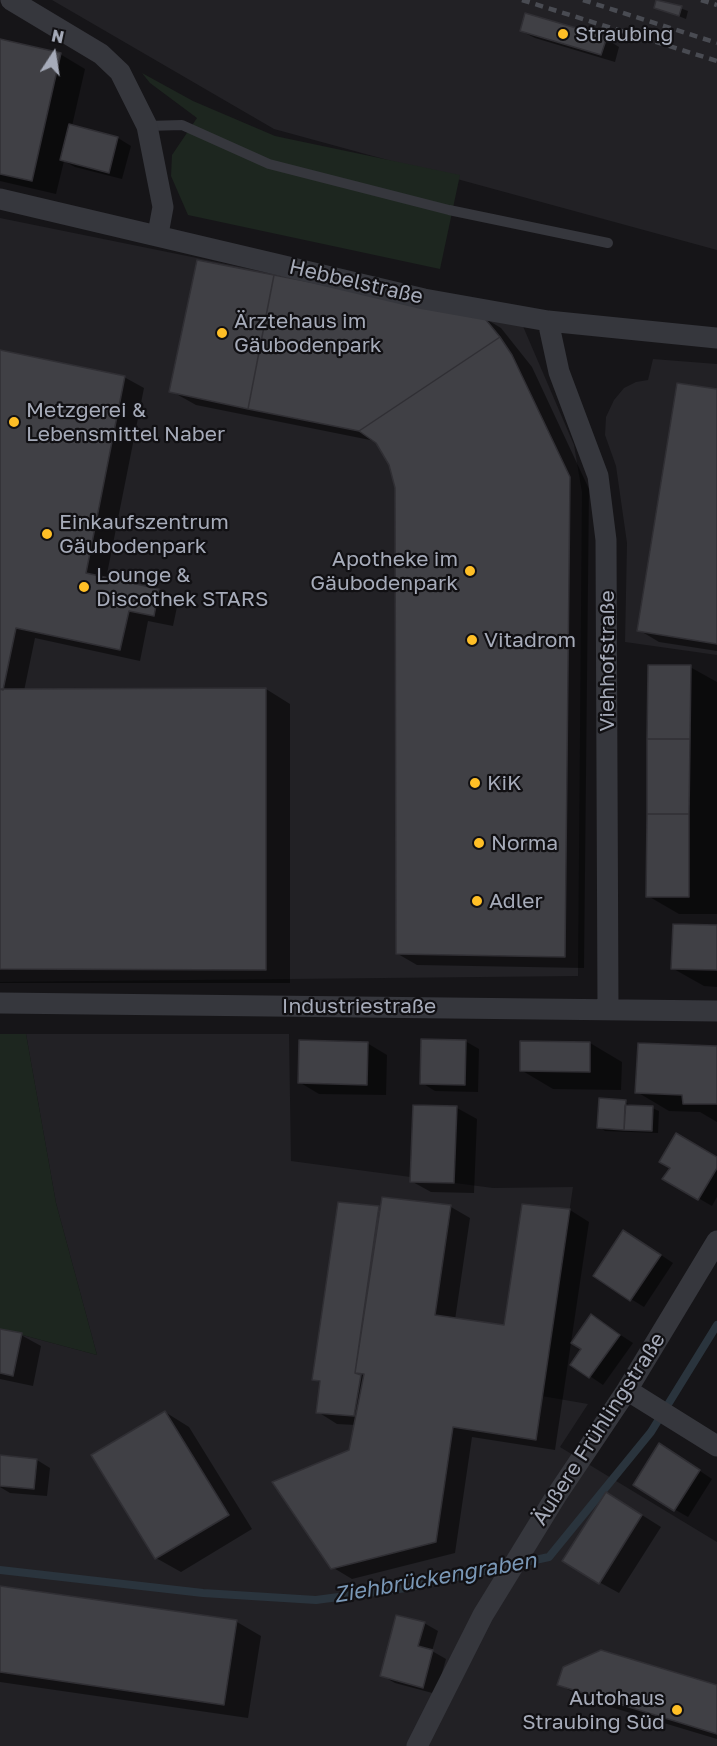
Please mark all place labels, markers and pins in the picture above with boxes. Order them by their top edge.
place label: Straubing [575,21,673,47]
marker: Straubing [556,27,570,41]
place label: Ärztehaus im Gäubodenpark [234,308,382,358]
marker: Ärztehaus im Gäubodenpark [215,326,229,340]
place label: Metzgerei & Lebensmittel Naber [26,397,225,447]
marker: Metzgerei & Lebensmittel Naber [7,415,21,429]
place label: Einkaufszentrum Gäubodenpark [59,509,229,559]
marker: Einkaufszentrum Gäubodenpark [40,527,54,541]
place label: Apotheke im Gäubodenpark [310,546,458,596]
place label: Lounge & Discothek STARS [96,562,268,612]
marker: Apotheke im Gäubodenpark [463,564,477,578]
marker: Lounge & Discothek STARS [77,580,91,594]
place label: Vitadrom [484,627,576,653]
marker: Vitadrom [465,633,479,647]
place label: KiK [487,770,522,796]
marker: KiK [468,776,482,790]
place label: Norma [491,830,558,856]
marker: Norma [472,836,486,850]
place label: Adler [489,888,543,914]
marker: Adler [470,894,484,908]
place label: Autohaus Straubing Süd [522,1685,665,1735]
marker: Autohaus Straubing Süd [670,1703,684,1717]

